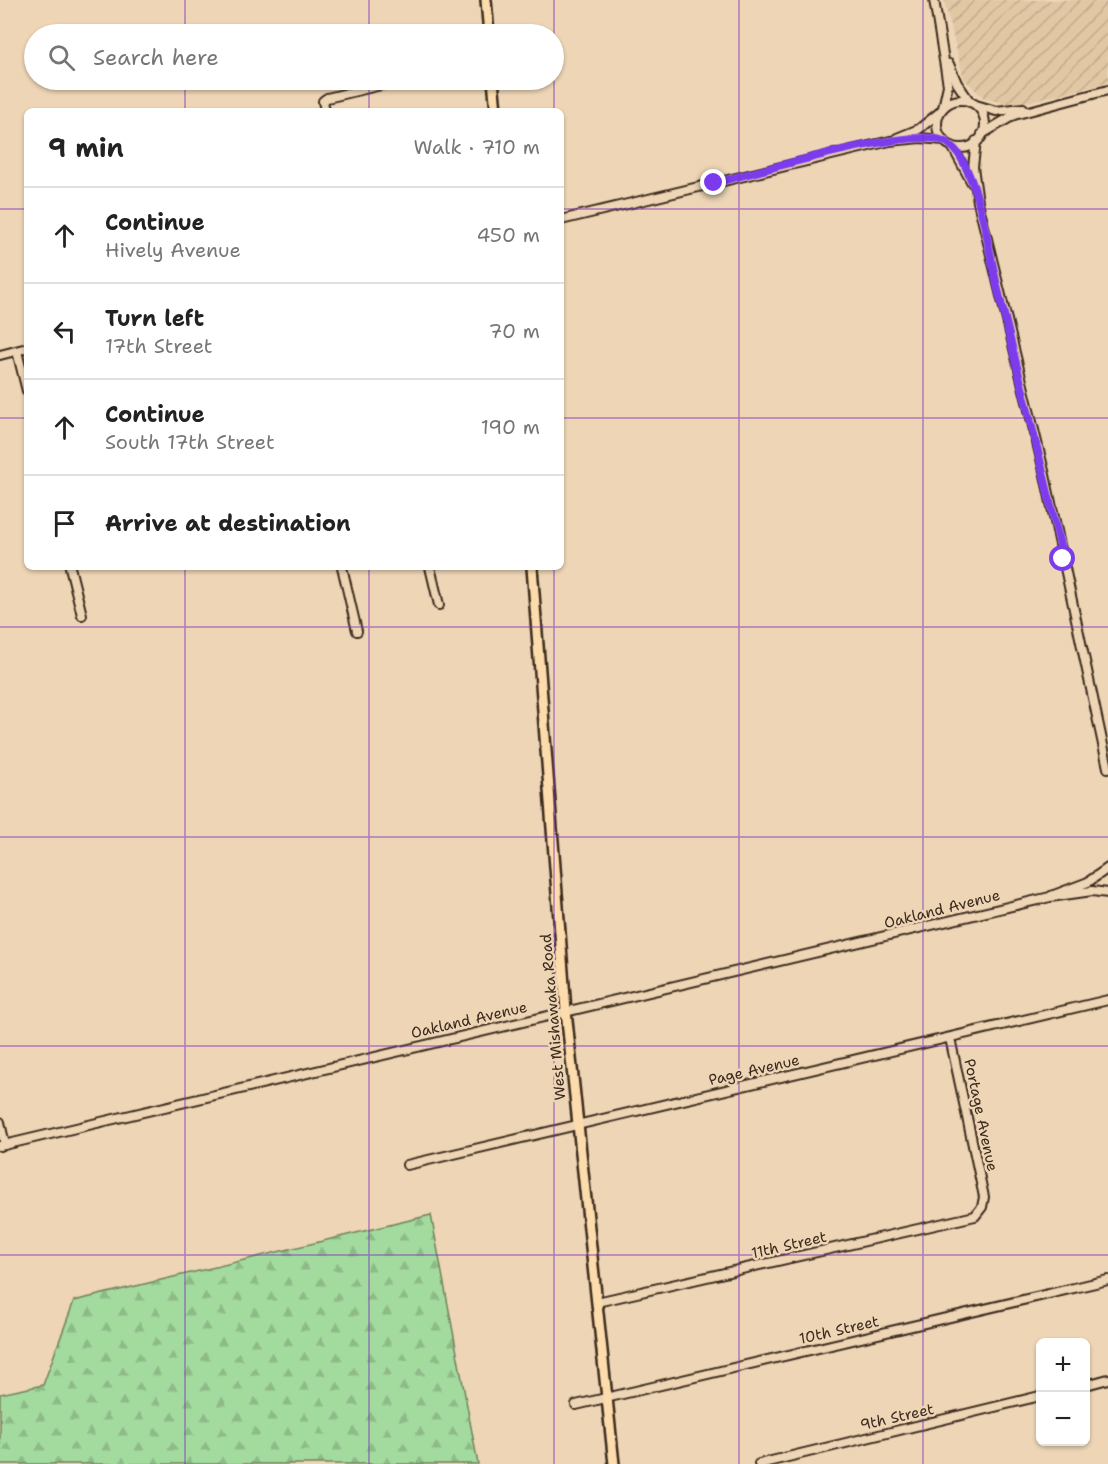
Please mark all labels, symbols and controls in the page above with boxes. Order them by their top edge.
search box [24,24,564,90]
icon: search [45,41,78,74]
text: Search here [93,43,219,72]
text: 9 min [48,130,124,165]
text: Walk · 710 m [414,134,540,160]
route end [700,169,726,195]
text: Continue [105,208,205,237]
icon: ahead [48,219,81,252]
text: 450 m [476,222,540,248]
text: Hively Avenue [105,237,241,263]
text: Turn left [105,304,204,333]
icon: left [48,315,81,348]
text: 70 m [488,318,540,344]
text: 17th Street [105,333,213,359]
text: Continue [105,400,205,429]
icon: ahead [48,411,81,444]
text: 190 m [481,414,540,440]
text: South 17th Street [105,429,275,455]
icon: arrive [48,507,81,540]
text: Arrive at destination [105,509,351,538]
route start [1049,545,1075,571]
street label: Oakland Avenue [882,885,1002,933]
street label: West Mishawaka Road [536,932,570,1101]
street label: Oakland Avenue [409,997,529,1043]
street label: Page Avenue [707,1050,801,1090]
street label: Portage Avenue [959,1057,1003,1173]
street label: 11th Street [749,1227,829,1263]
street label: 10th Street [797,1311,881,1349]
map controls [1036,1338,1090,1446]
button: + [1036,1338,1090,1392]
button: − [1036,1392,1090,1446]
street label: 9th Street [858,1399,936,1435]

